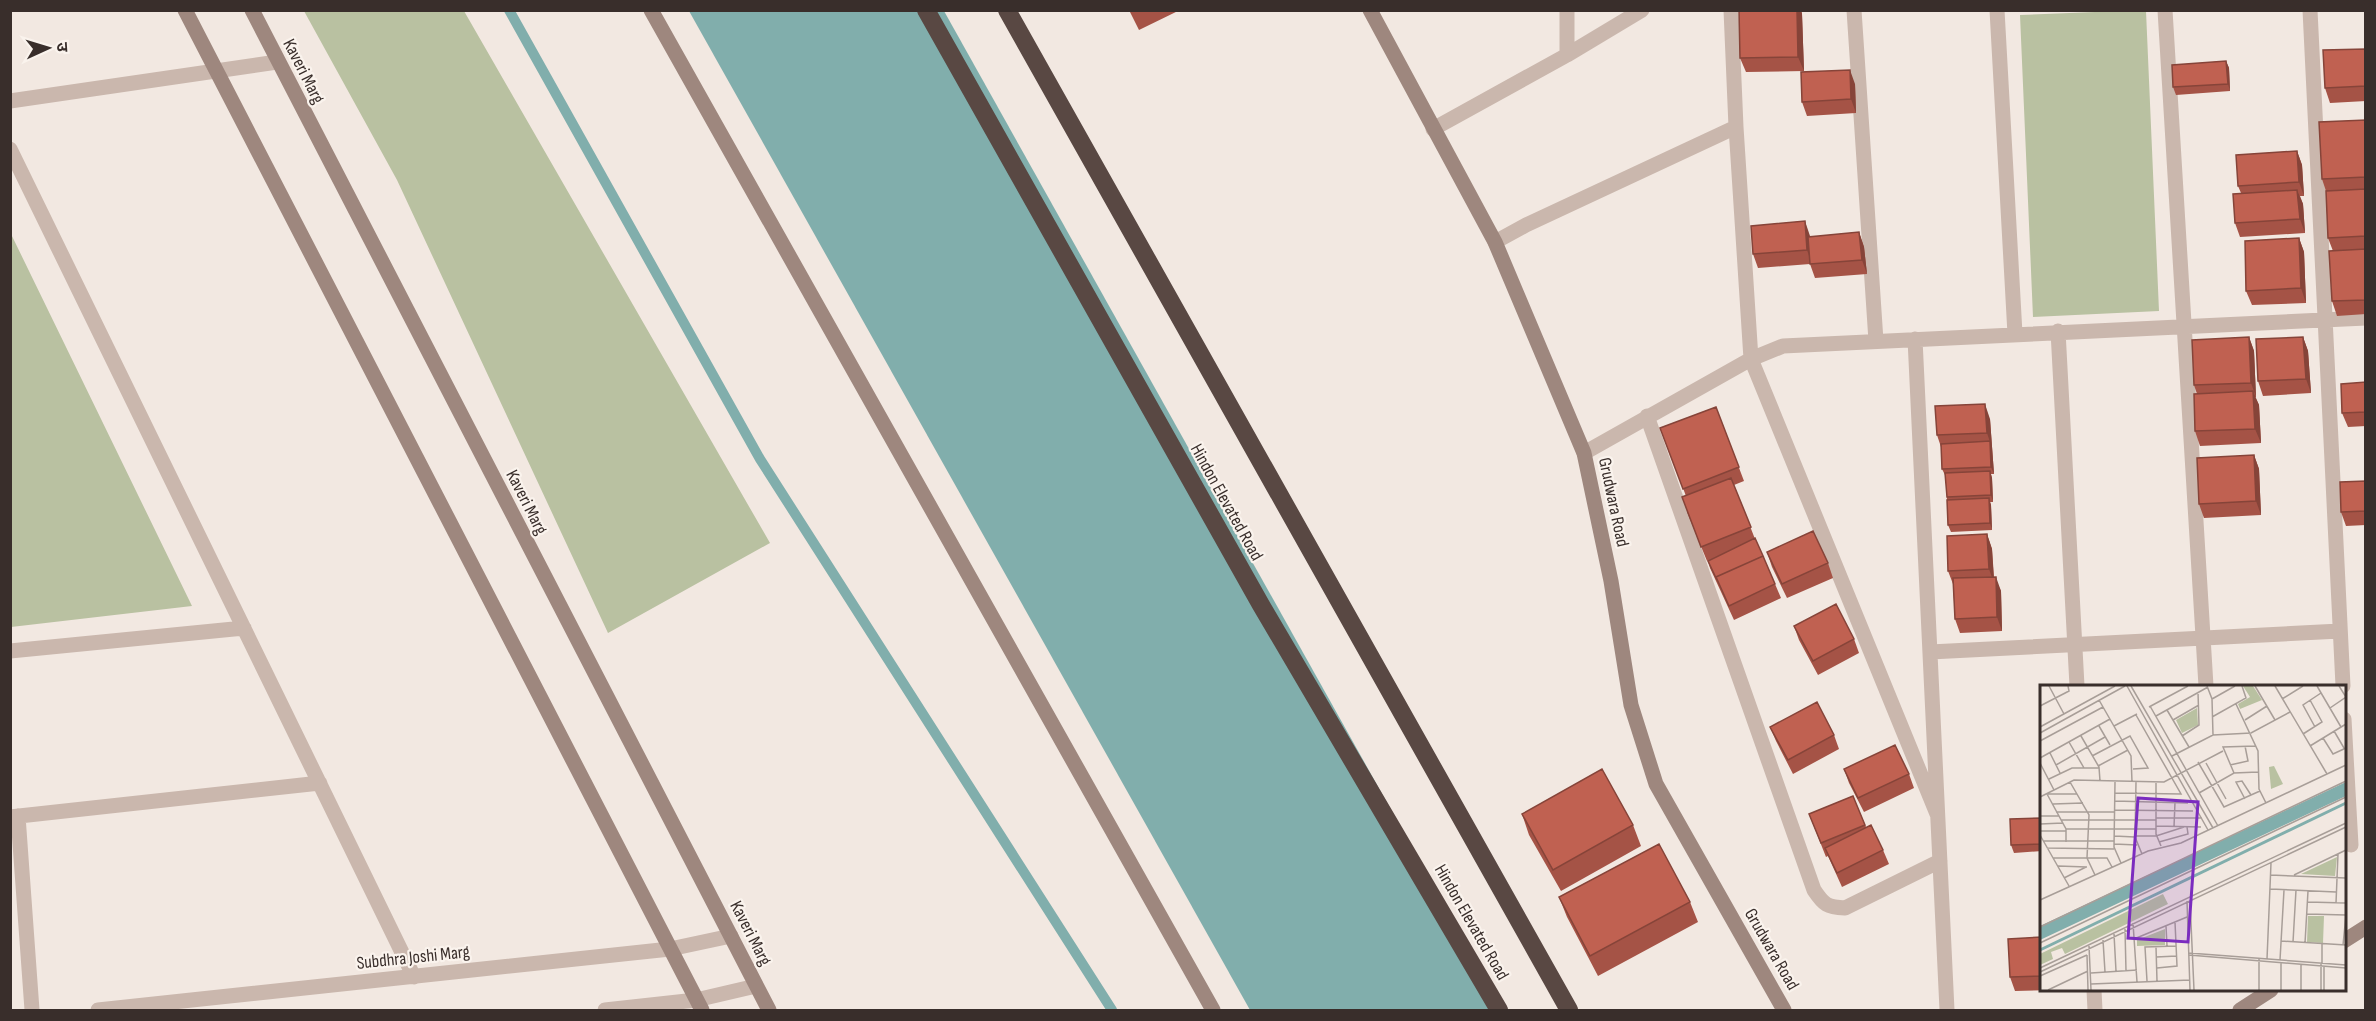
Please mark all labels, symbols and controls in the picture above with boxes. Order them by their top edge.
north arrow [18,18,78,78]
street label: Kaveri Marg [278,35,329,107]
text: उ [52,42,71,53]
street label: Hindon Elevated Road [1186,440,1267,564]
street label: Grudwara Road [1594,456,1633,549]
street label: Kaveri Marg [501,466,552,538]
inset map [2040,685,2346,991]
street label: Hindon Elevated Road [1430,861,1513,984]
street label: Kaveri Marg [725,897,776,969]
street label: Grudwara Road [1740,905,1803,994]
street label: Subdhra Joshi Marg [355,941,471,974]

